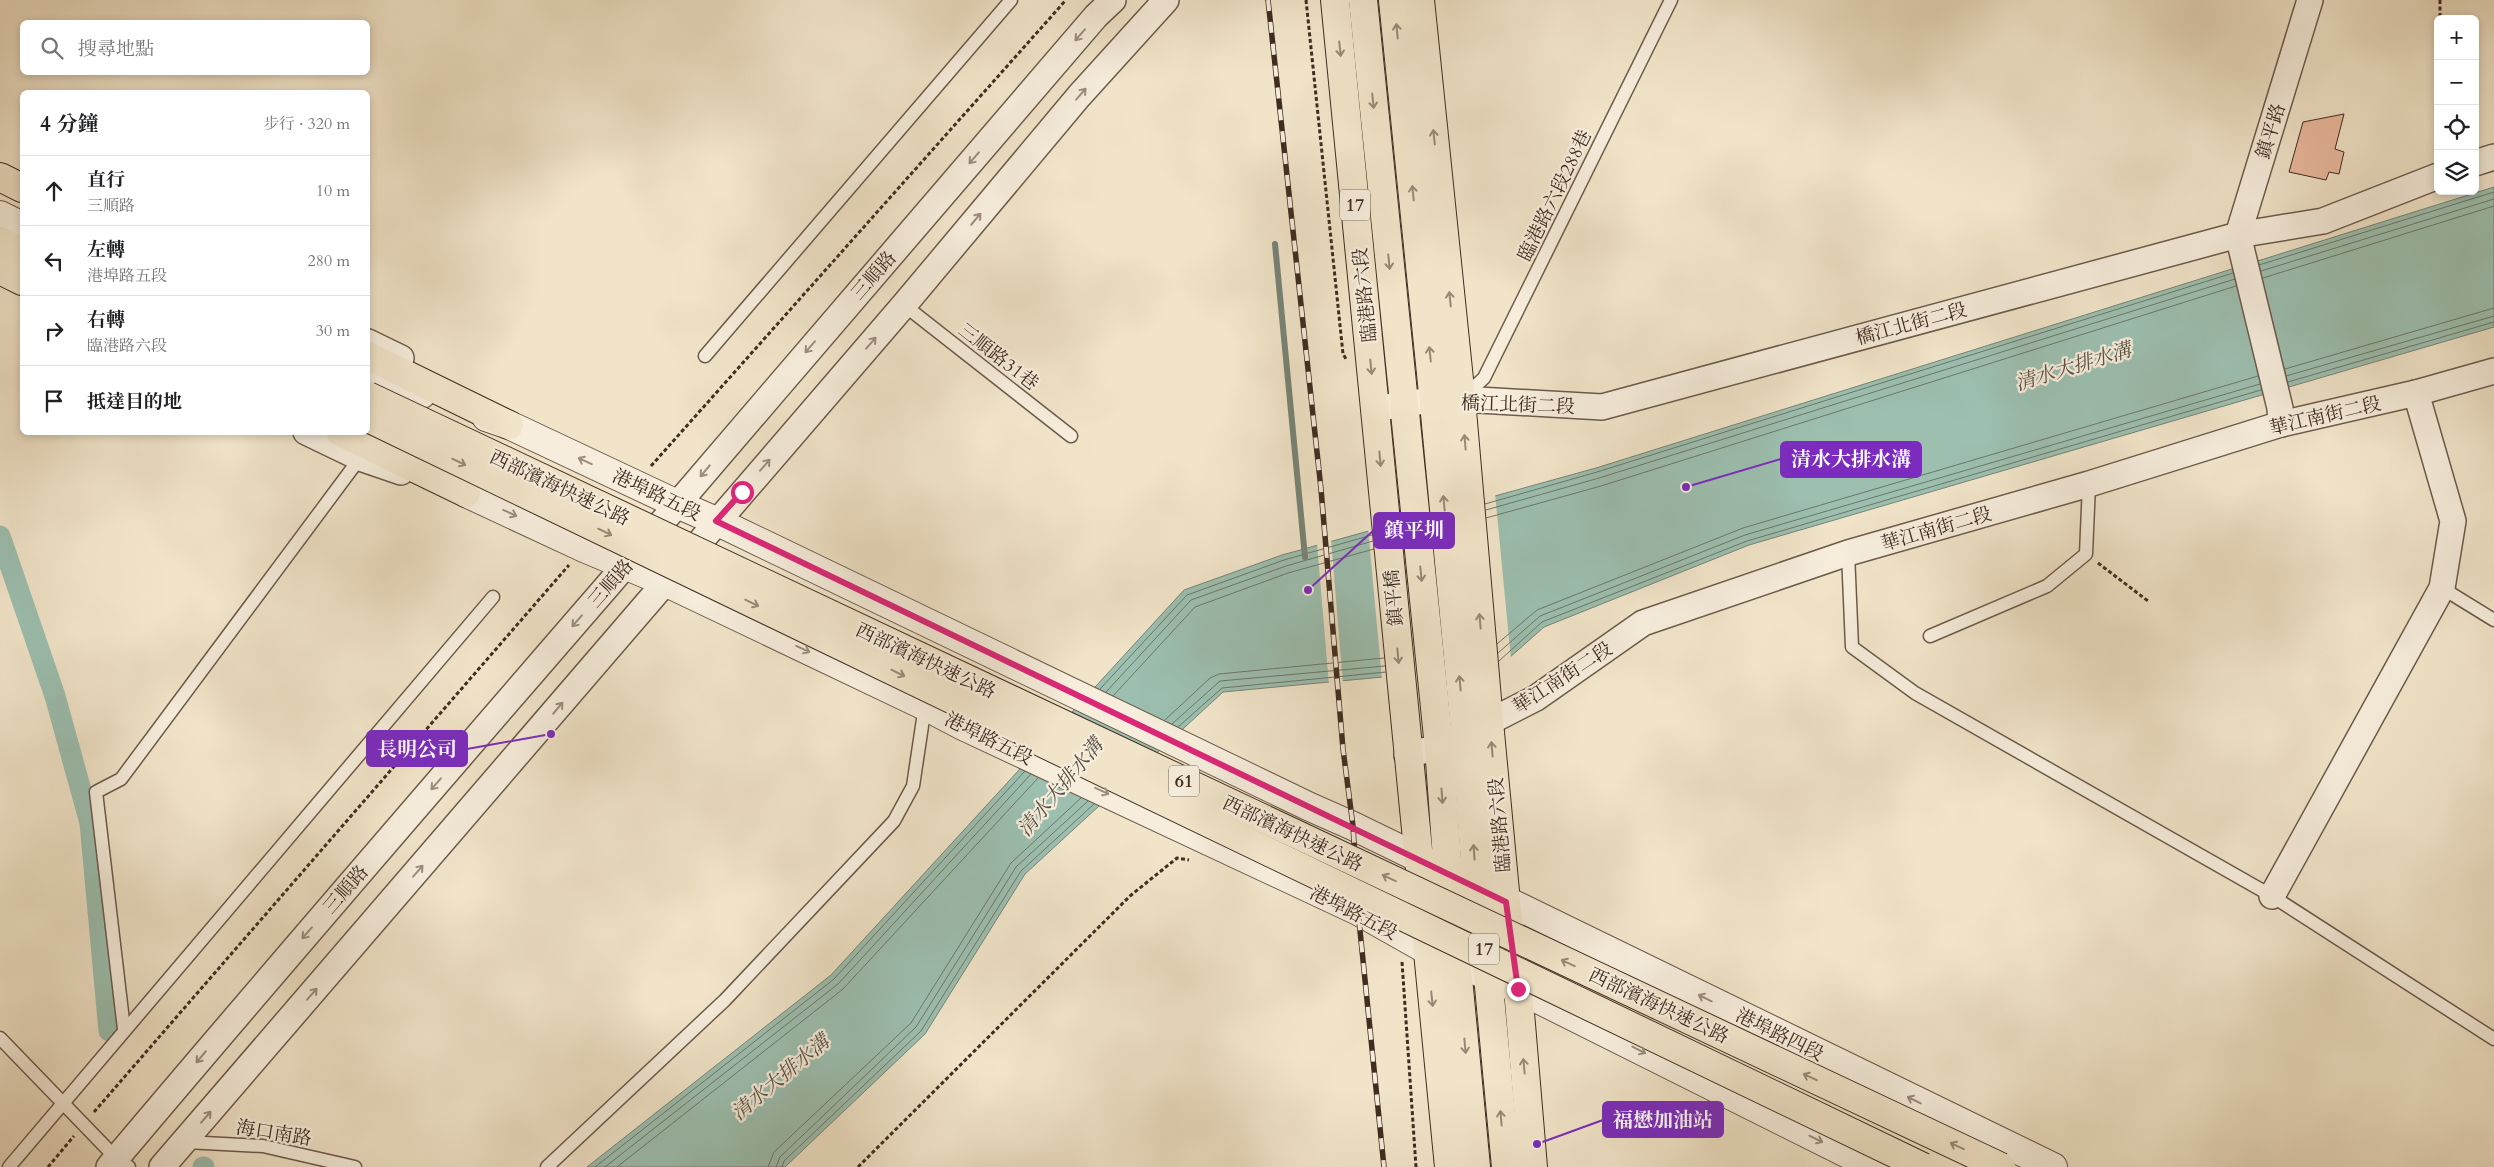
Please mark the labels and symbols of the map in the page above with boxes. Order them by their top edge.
one-way arrow [1392,23,1402,39]
one-way arrow [1074,29,1086,42]
one-way arrow [1335,40,1345,56]
one-way arrow [1075,88,1086,101]
one-way arrow [1368,92,1378,108]
street label: 鎮平路 [2250,100,2292,162]
street label: 臨港路六段288巷 [1512,125,1598,265]
one-way arrow [1429,129,1439,145]
one-way arrow [968,152,979,165]
one-way arrow [1408,185,1418,201]
road number: 17 [1340,190,1370,220]
one-way arrow [971,212,982,225]
street label: 三順路 [845,246,902,306]
street label: 臨港路六段 [1347,246,1383,344]
one-way arrow [1384,254,1394,270]
one-way arrow [1445,291,1455,307]
street label: 橋江北街二段 [1853,297,1970,351]
street label: 三順路31巷 [953,317,1044,396]
water label: 清水大排水溝 [2012,335,2137,397]
one-way arrow [866,336,877,349]
one-way arrow [804,341,816,354]
one-way arrow [1425,347,1434,363]
one-way arrow [1367,359,1376,375]
street label: 橋江北街二段 [1461,390,1575,420]
street label: 華江南街二段 [2267,390,2384,441]
one-way arrow [1460,434,1470,450]
callout: 清水大排水溝 [1781,442,1921,477]
street label: 西部濱海快速公路 [485,444,634,532]
text: 清水大排水溝 [1791,446,1911,473]
one-way arrow [1375,451,1385,467]
one-way arrow [578,456,593,465]
one-way arrow [451,457,466,467]
one-way arrow [759,459,770,472]
street label: 港埠路五段 [608,463,705,527]
one-way arrow [699,464,710,477]
route start [731,481,754,504]
one-way arrow [1439,496,1449,512]
street label: 華江南街二段 [1878,501,1995,557]
one-way arrow [502,509,517,519]
callout: 鎮平圳 [1374,513,1454,548]
text: 鎮平圳 [1384,517,1444,544]
one-way arrow [597,528,612,537]
street label: 三順路 [582,554,639,614]
one-way arrow [1416,565,1426,581]
street label: 鎮平橋 [1379,568,1409,627]
one-way arrow [744,598,759,608]
one-way arrow [1476,613,1485,629]
one-way arrow [571,615,582,628]
street label: 西部濱海快速公路 [851,617,1000,705]
street label: 華江南街二段 [1508,636,1617,720]
one-way arrow [795,644,810,654]
one-way arrow [1394,647,1403,663]
one-way arrow [890,669,905,678]
one-way arrow [1456,675,1465,691]
one-way arrow [553,701,564,714]
street label: 港埠路五段 [940,706,1037,771]
water label: 清水大排水溝 [1011,730,1111,842]
callout: 長明公司 [367,731,467,766]
text: 長明公司 [377,736,457,763]
one-way arrow [1487,741,1497,757]
road number: 61 [1169,766,1199,796]
street label: 臨港路六段 [1483,776,1517,873]
one-way arrow [430,777,442,790]
one-way arrow [1094,787,1109,797]
one-way arrow [1438,787,1447,803]
street label: 西部濱海快速公路 [1218,790,1367,878]
one-way arrow [1469,845,1479,861]
street label: 三順路 [317,860,374,920]
one-way arrow [413,865,424,878]
one-way arrow [1382,873,1397,882]
street label: 港埠路五段 [1305,880,1402,946]
one-way arrow [301,927,313,940]
road number: 17 [1469,934,1499,964]
one-way arrow [1561,957,1576,967]
street label: 西部濱海快速公路 [1584,962,1733,1050]
route end [1507,978,1530,1001]
one-way arrow [307,988,318,1001]
one-way arrow [1427,990,1437,1006]
one-way arrow [1698,993,1713,1003]
street label: 港埠路四段 [1731,1002,1828,1067]
water label: 清水大排水溝 [726,1027,837,1126]
one-way arrow [1460,1038,1470,1054]
one-way arrow [1631,1046,1646,1055]
one-way arrow [196,1050,207,1063]
one-way arrow [1520,1058,1529,1074]
one-way arrow [1803,1072,1818,1081]
one-way arrow [1907,1095,1922,1105]
callout: 福懋加油站 [1603,1102,1723,1137]
text: 福懋加油站 [1613,1107,1713,1134]
one-way arrow [201,1111,212,1124]
one-way arrow [1496,1111,1506,1127]
street label: 海口南路 [234,1114,313,1152]
one-way arrow [1808,1134,1823,1144]
one-way arrow [1950,1141,1965,1150]

